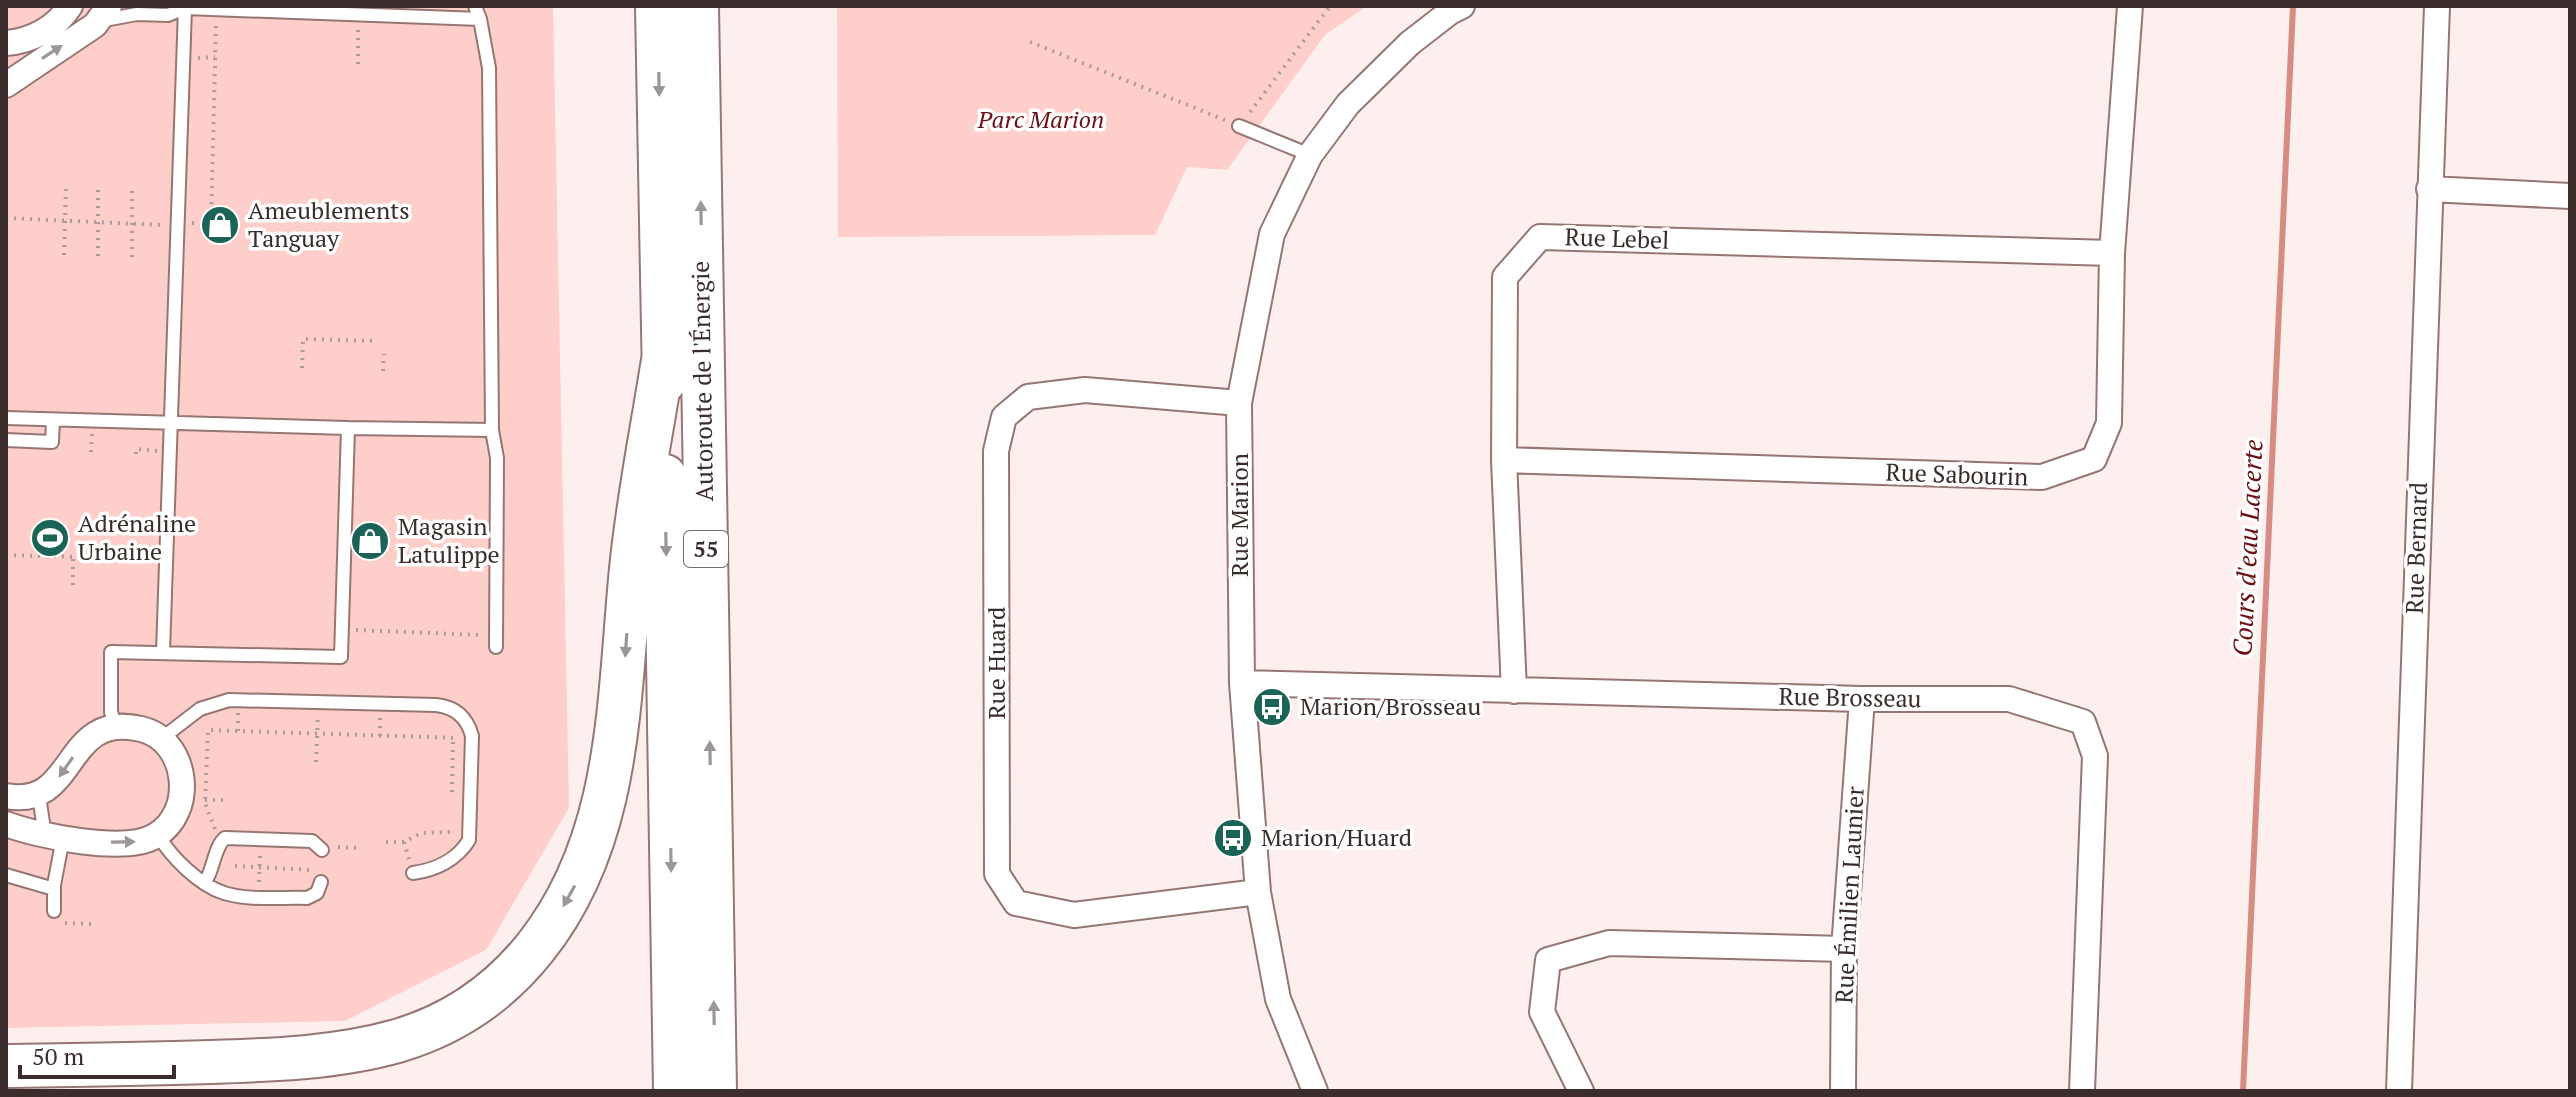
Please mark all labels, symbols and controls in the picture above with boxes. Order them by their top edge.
one-way arrow [41,46,63,60]
one-way arrow [652,72,665,97]
park label: Parc Marion [977,103,1104,135]
place label: Ameublements Tanguay [248,194,410,254]
one-way arrow [695,200,707,225]
shop icon: Ameublements Tanguay [199,204,241,246]
street label: Rue Lebel [1564,220,1670,256]
street label: Autoroute de l'Énergie [684,260,720,502]
water label: Cours d'eau Lacerte [2224,438,2270,657]
street label: Rue Marion [1223,453,1255,577]
street label: Rue Sabourin [1885,456,2029,492]
street label: Rue Bernard [2398,481,2434,614]
place label: Adrénaline Urbaine [78,507,196,567]
place label: Magasin Latulippe [398,510,500,570]
sports icon: Adrénaline Urbaine [29,517,71,559]
shop icon: Magasin Latulippe [349,520,391,562]
road number: 55 [684,531,728,567]
one-way arrow [660,532,673,557]
street label: Rue Huard [980,607,1012,719]
one-way arrow [619,633,632,658]
street label: Rue Brosseau [1778,680,1922,714]
bus stop icon: Marion/Brosseau [1251,686,1293,728]
place label: Marion/Brosseau [1300,690,1481,722]
one-way arrow [703,740,716,765]
one-way arrow [58,756,74,778]
street label: Rue Émilien Launier [1827,785,1871,1004]
bus stop icon: Marion/Huard [1212,817,1254,859]
place label: Marion/Huard [1261,821,1412,853]
one-way arrow [111,836,136,848]
one-way arrow [665,848,677,873]
one-way arrow [562,885,576,907]
one-way arrow [708,1000,720,1025]
scale bar [20,1029,174,1079]
text: 50 m [32,1040,84,1072]

